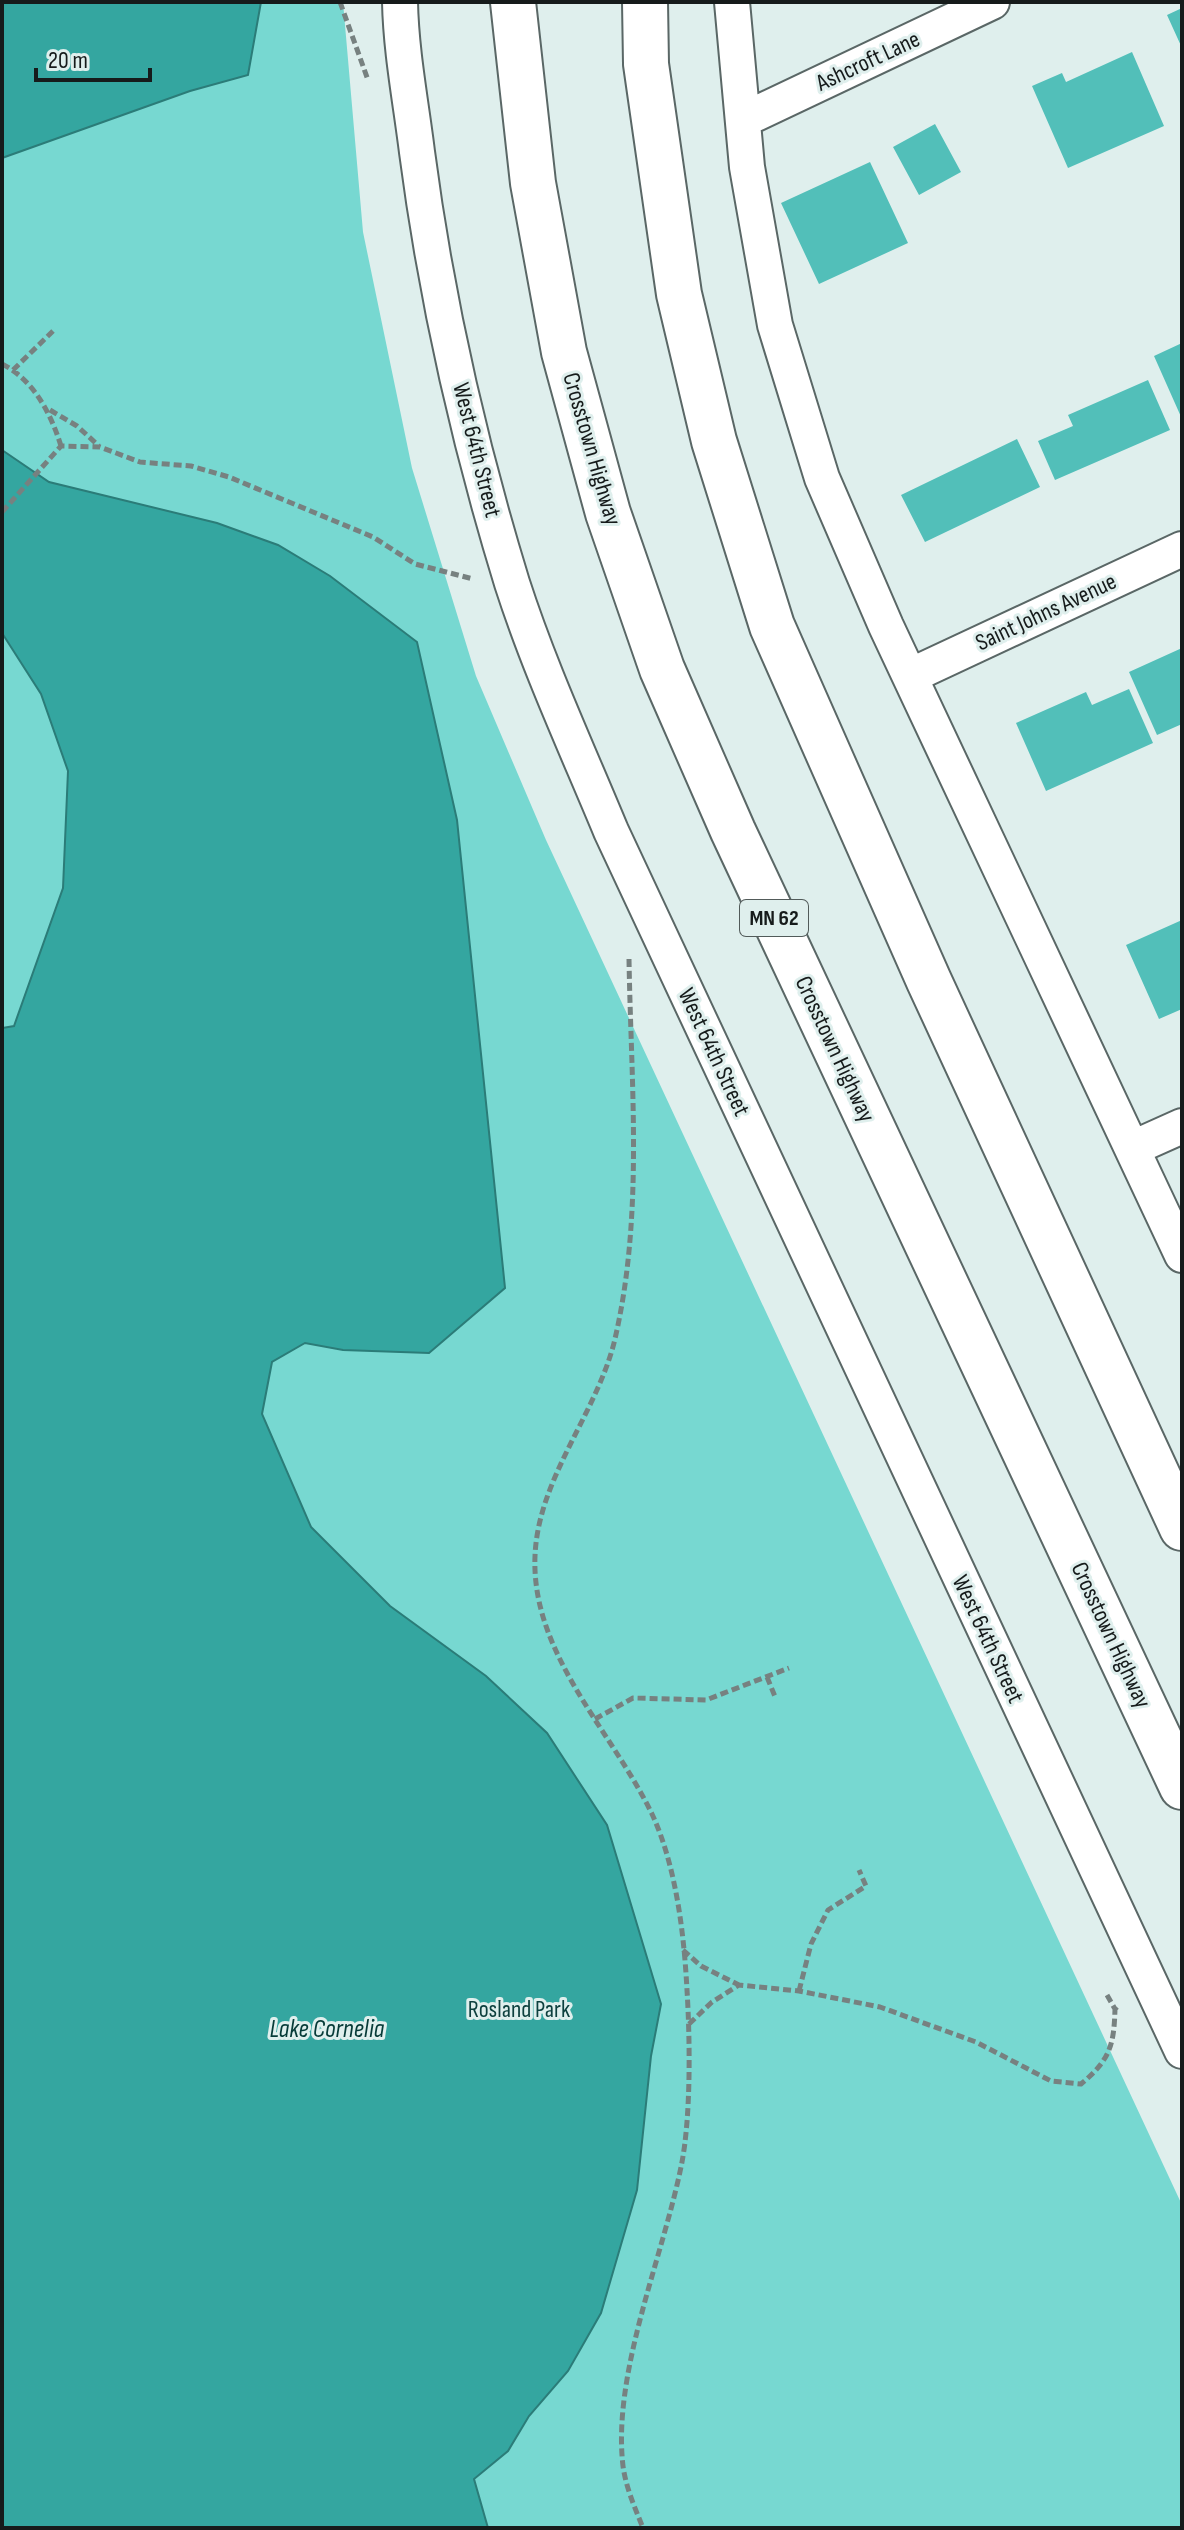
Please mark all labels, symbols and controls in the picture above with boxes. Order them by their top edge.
street label: Ashcroft Lane [811,24,924,98]
scale bar [36,32,150,82]
text: 20 m [48,46,88,75]
street label: Crosstown Highway [556,369,628,529]
street label: West 64th Street [446,380,508,520]
street label: Saint Johns Avenue [971,567,1121,657]
road number: MN 62 [740,900,808,936]
street label: Crosstown Highway [789,971,881,1127]
street label: West 64th Street [672,984,756,1120]
street label: Crosstown Highway [1065,1557,1157,1713]
street label: West 64th Street [946,1571,1030,1707]
park label: Rosland Park [468,1995,570,2024]
water label: Lake Cornelia [270,2014,385,2045]

